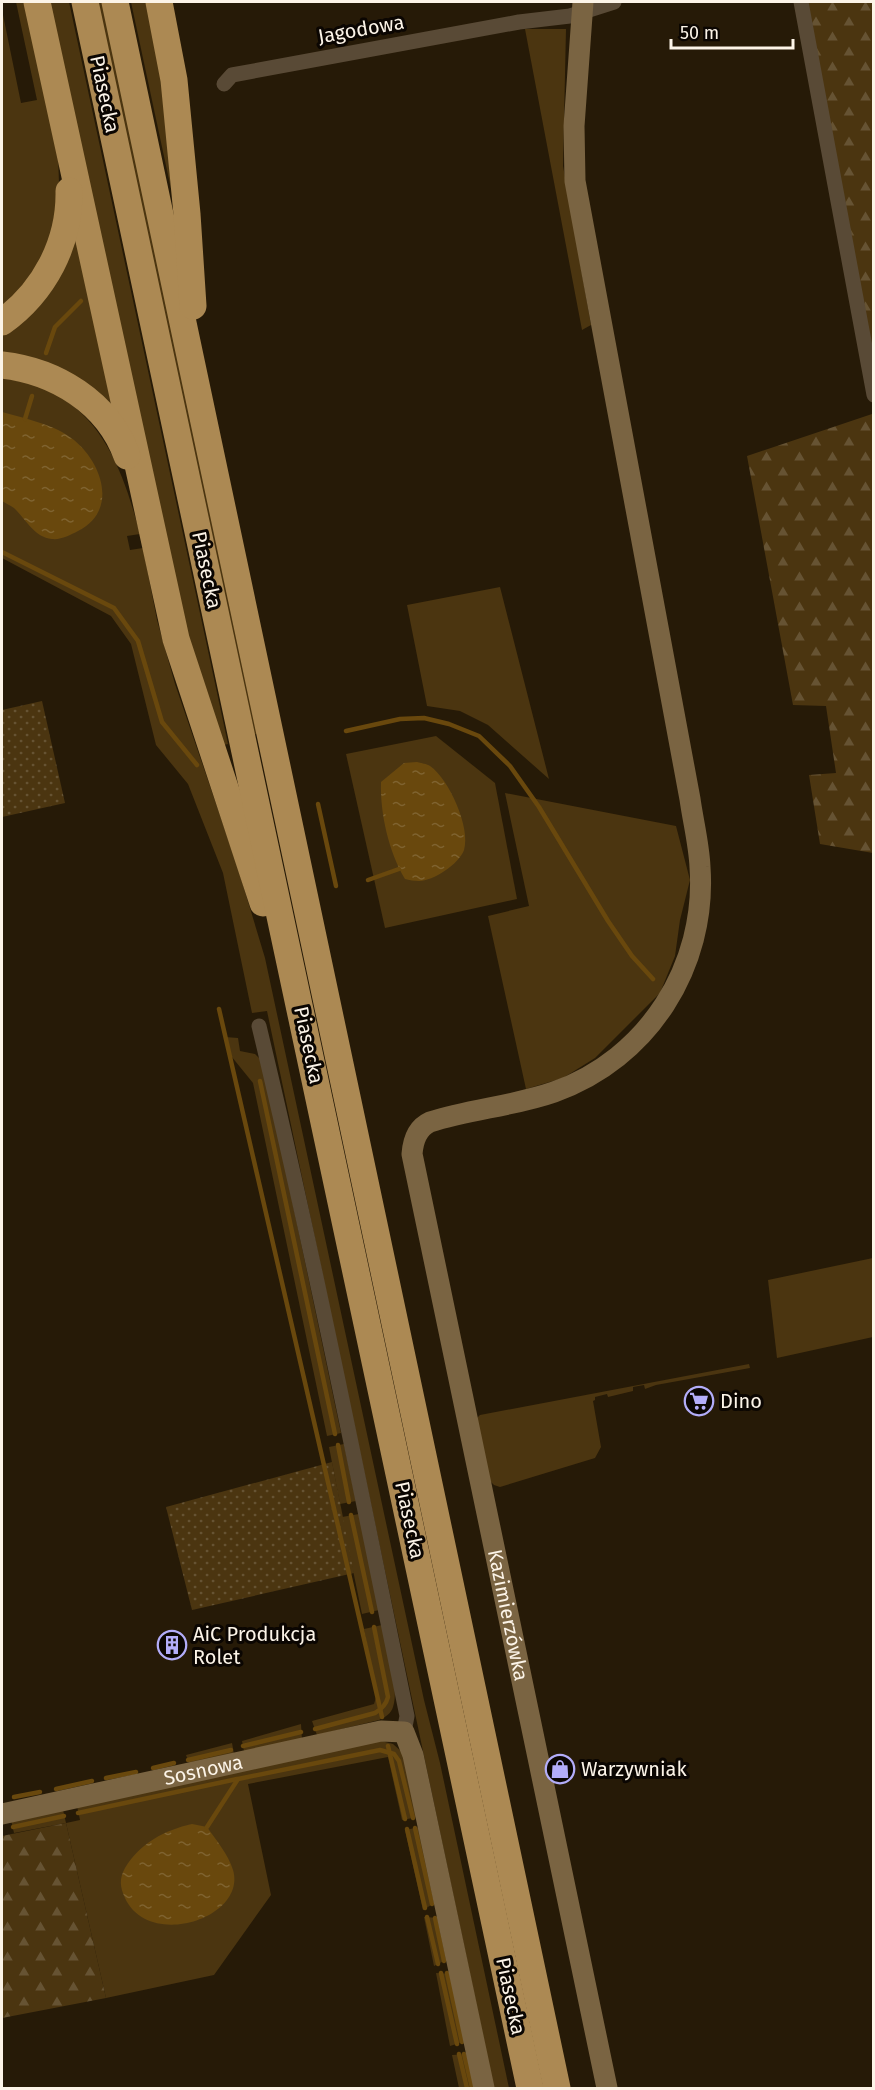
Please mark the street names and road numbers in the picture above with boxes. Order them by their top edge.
street label: Jagodowa [316,10,406,48]
street label: Piasecka [85,53,125,135]
street label: Piasecka [187,529,227,611]
street label: Piasecka [289,1004,329,1086]
street label: Piasecka [390,1479,430,1561]
street label: Kazimierzówka [483,1547,534,1683]
street label: Sosnowa [161,1750,245,1790]
street label: Piasecka [491,1955,531,2037]

